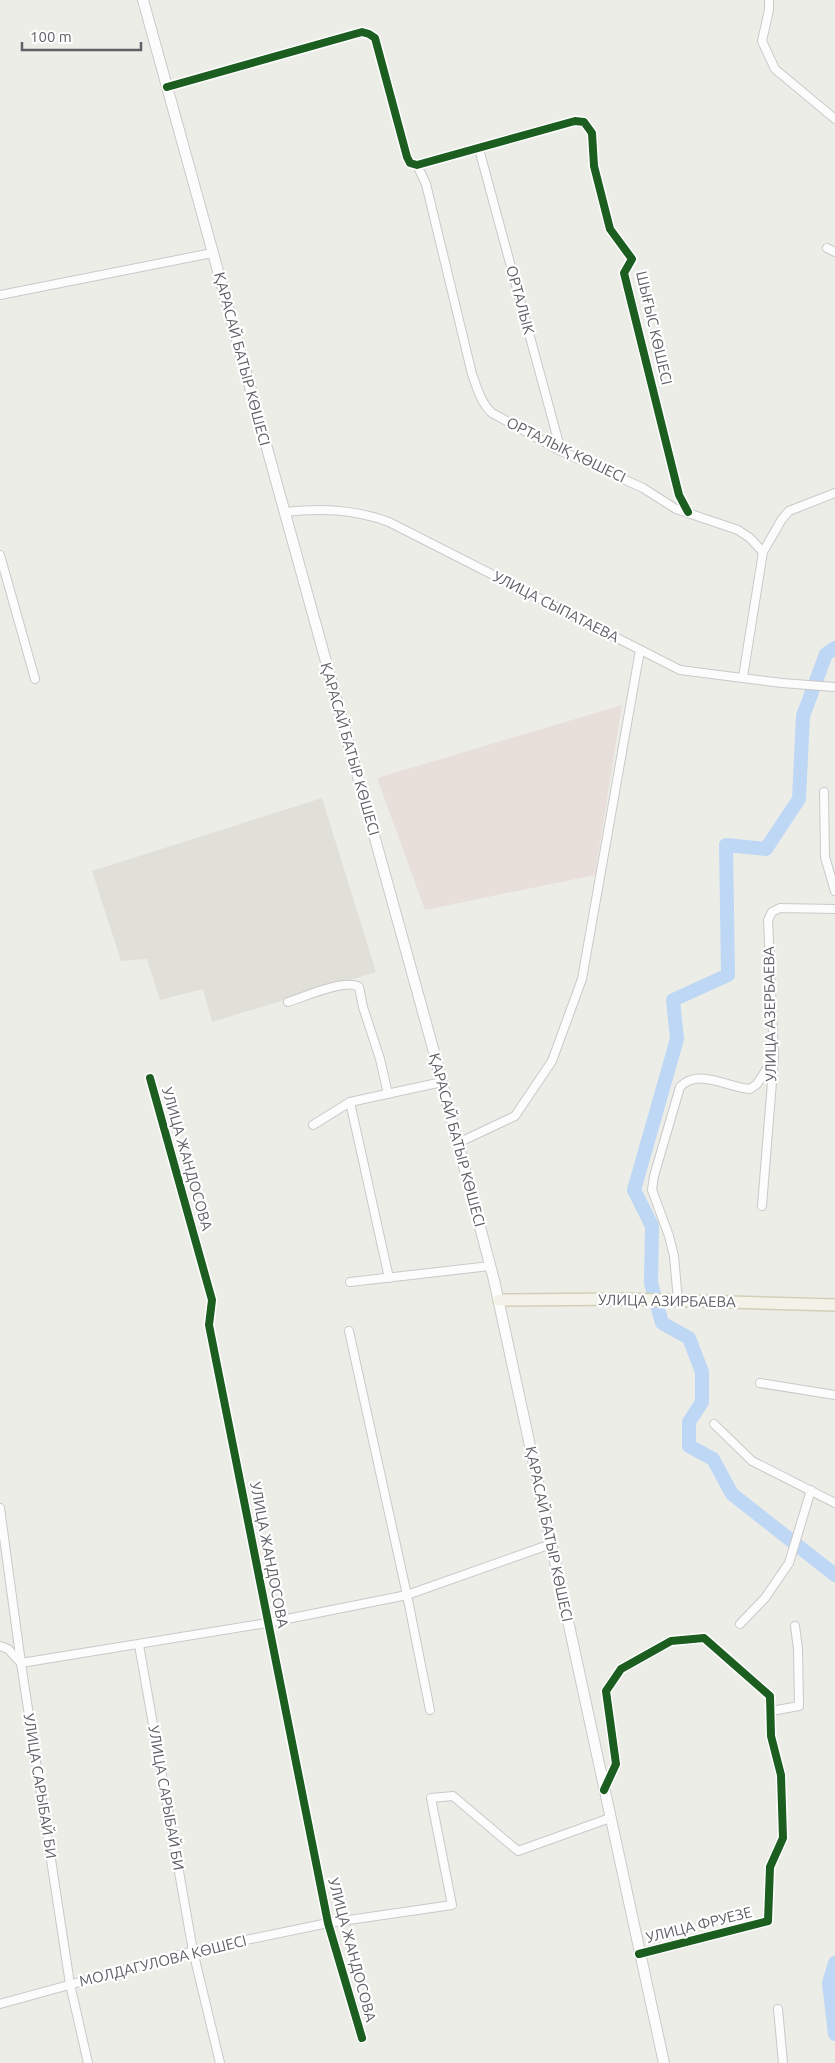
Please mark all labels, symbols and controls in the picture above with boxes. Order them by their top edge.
scale bar [22,20,141,52]
text: 100 m [30,28,72,45]
street label: ОРТАЛЫК [503,264,538,336]
street label: ШЫҒЫС КӨШЕСІ [633,269,676,386]
street label: ҚАРАСАЙ БАТЫР КӨШЕСІ [211,270,274,448]
street label: ОРТАЛЫҚ КӨШЕСІ [504,413,629,486]
street label: УЛИЦА СЫПАТАЕВА [490,567,622,646]
street label: ҚАРАСАЙ БАТЫР КӨШЕСІ [318,661,383,837]
street label: УЛИЦА АЗЕРБАЕВА [760,946,779,1082]
street label: ҚАРАСАЙ БАТЫР КӨШЕСІ [426,1051,489,1229]
street label: УЛИЦА ЖАНДОСОВА [159,1085,216,1233]
street label: УЛИЦА АЗИРБАЕВА [598,1291,736,1310]
street label: ҚАРАСАЙ БАТЫР КӨШЕСІ [523,1445,576,1623]
street label: УЛИЦА ЖАНДОСОВА [247,1480,292,1630]
street label: УЛИЦА САРЫБАЙ БИ [21,1712,60,1860]
street label: УЛИЦА САРЫБАЙ БИ [145,1724,188,1872]
street label: УЛИЦА ЖАНДОСОВА [325,1876,380,2024]
street label: УЛИЦА ФРУЕЗЕ [644,1903,754,1946]
street label: МОЛДАГУЛОВА КӨШЕСІ [77,1931,248,1990]

